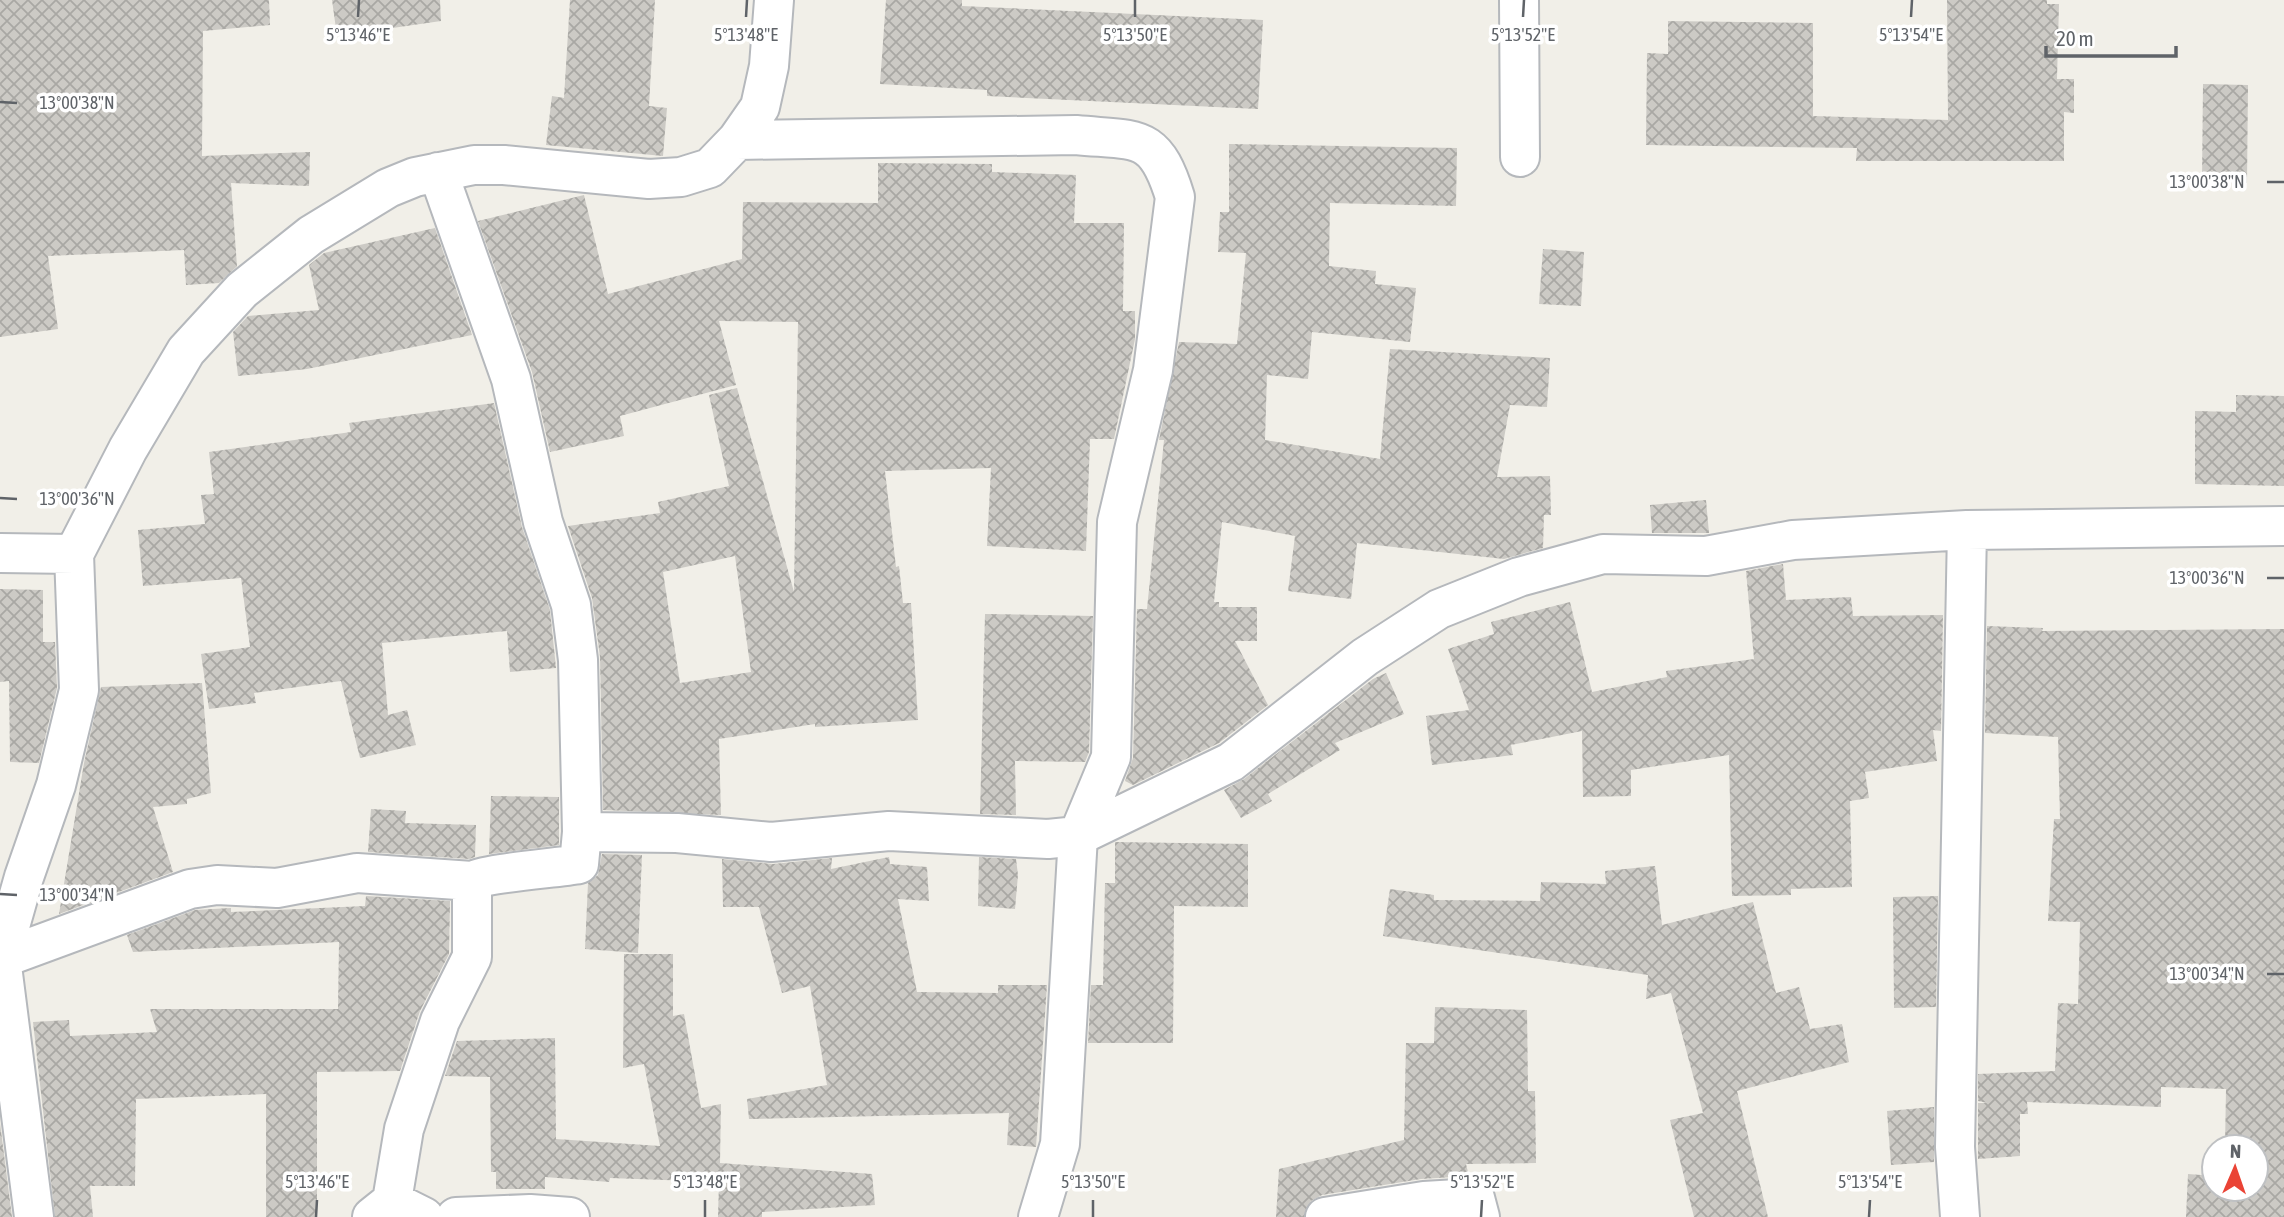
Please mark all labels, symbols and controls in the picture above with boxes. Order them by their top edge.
scale bar [2046,14,2176,58]
text: 5°13'46"E [326,24,390,45]
text: 5°13'48"E [714,24,778,45]
text: 5°13'50"E [1103,24,1167,45]
text: 5°13'52"E [1491,24,1555,45]
text: 5°13'54"E [1879,24,1943,45]
text: 20 m [2056,26,2094,50]
text: 13°00'38"N [39,92,115,113]
text: 13°00'38"N [2169,171,2245,192]
text: 13°00'36"N [39,488,115,509]
text: 13°00'36"N [2169,567,2245,588]
text: 13°00'34"N [39,884,115,905]
text: 13°00'34"N [2169,963,2245,984]
north arrow [2200,1133,2270,1203]
text: N [2230,1140,2242,1162]
text: 5°13'46"E [285,1171,349,1192]
text: 5°13'48"E [673,1171,737,1192]
text: 5°13'50"E [1061,1171,1125,1192]
text: 5°13'52"E [1450,1171,1514,1192]
text: 5°13'54"E [1838,1171,1902,1192]

